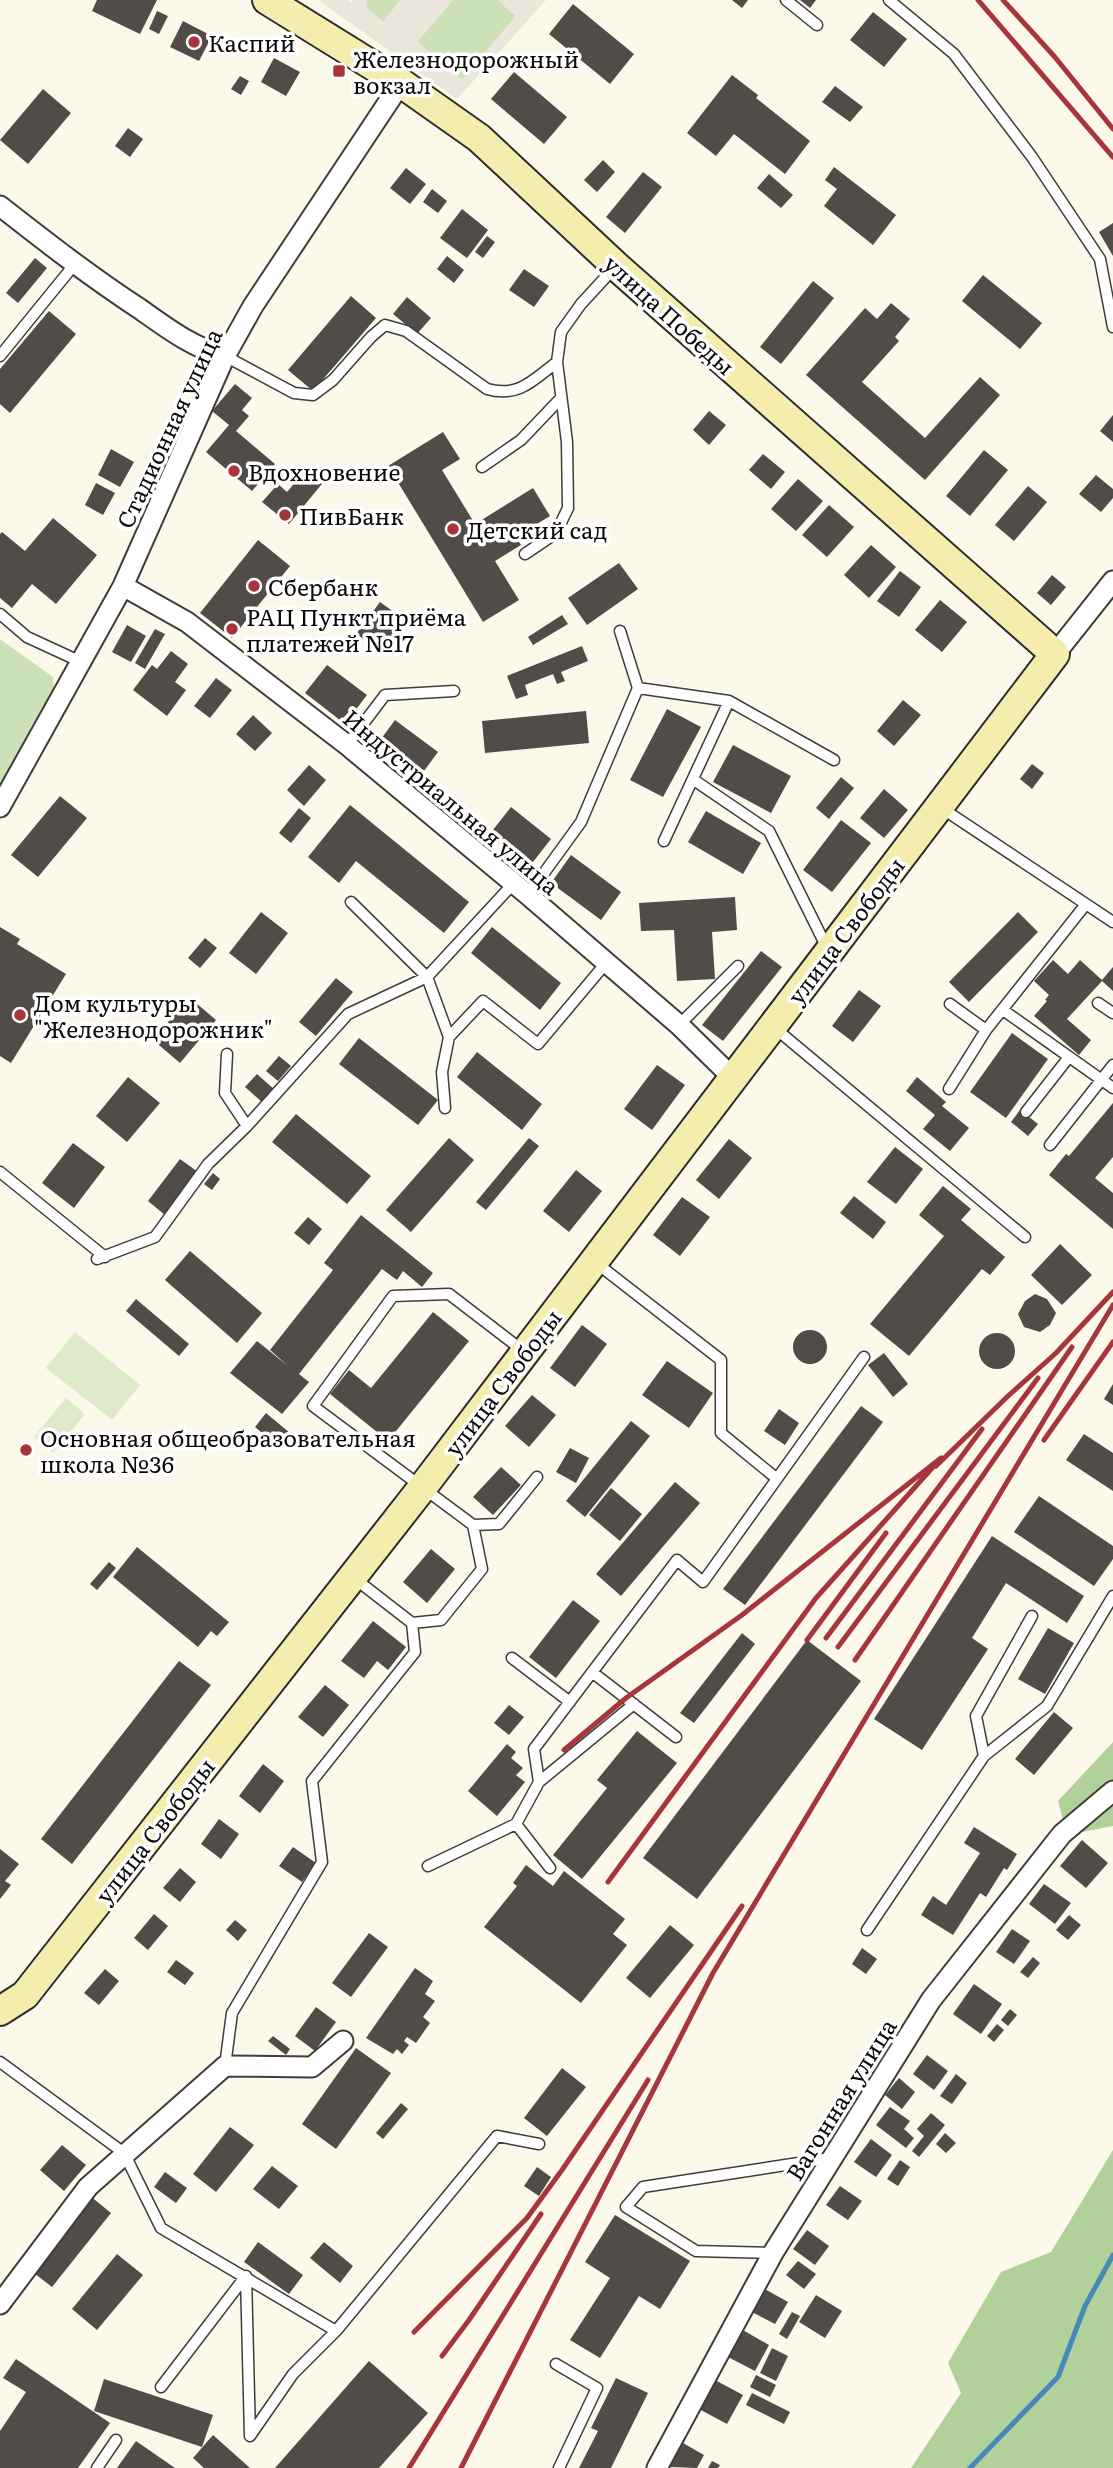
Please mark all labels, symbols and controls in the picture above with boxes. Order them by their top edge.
place label: Каспий [208,25,295,59]
marker: Каспий [186,34,202,50]
place label: Железнодорожный вокзал [353,41,579,101]
marker: Железнодорожный вокзал [331,63,347,79]
street label: улица Победы [597,246,743,382]
street label: Стадионная улица [107,322,230,534]
place label: Вдохновение [248,454,400,488]
marker: Вдохновение [226,463,242,479]
place label: ПивБанк [299,498,404,532]
marker: ПивБанк [277,507,293,523]
place label: Детский сад [467,512,607,546]
marker: Детский сад [445,521,461,537]
place label: Сбербанк [268,569,379,603]
marker: Сбербанк [246,578,262,594]
place label: РАЦ Пункт приёма платежей №17 [246,599,467,659]
marker: РАЦ Пункт приёма платежей №17 [224,621,240,637]
street label: Индустриальная улица [337,700,568,902]
street label: улица Свободы [778,849,912,1011]
place label: Дом культуры "Железнодорожник" [34,985,273,1045]
marker: Дом культуры "Железнодорожник" [12,1007,28,1023]
street label: улица Свободы [435,1301,569,1463]
place label: Основная общеобразовательная школа №36 [40,1420,416,1480]
marker: Основная общеобразовательная школа №36 [18,1442,34,1458]
street label: улица Свободы [86,1750,222,1910]
street label: Вагонная улица [777,2011,904,2186]

